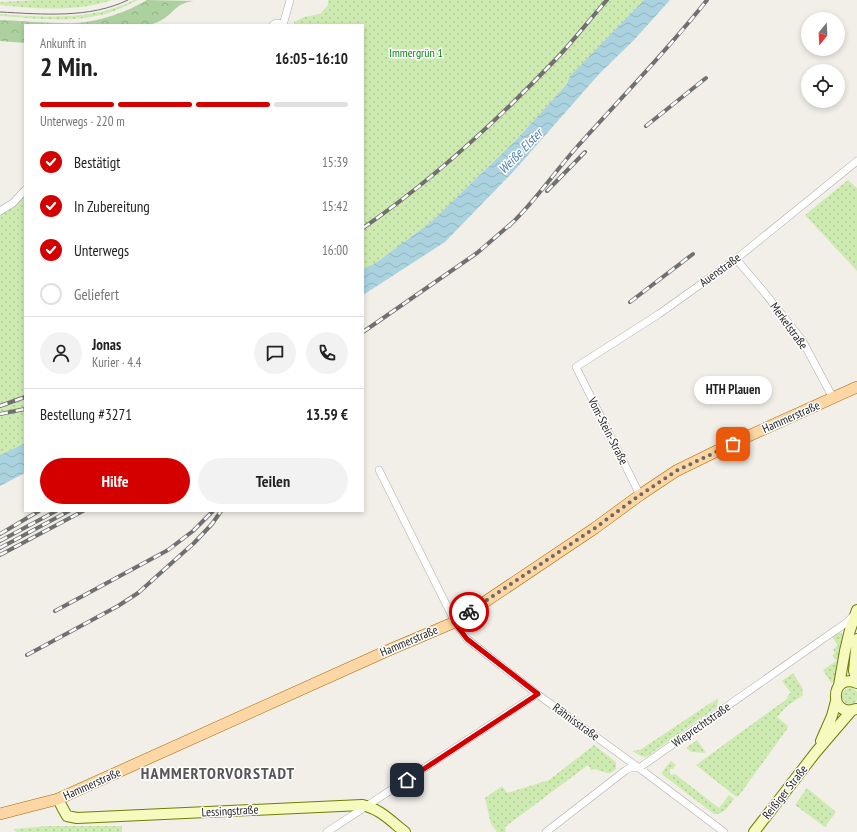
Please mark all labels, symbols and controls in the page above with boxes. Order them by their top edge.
north arrow [801,12,845,56]
map controls [801,12,845,108]
text: Ankunft in [40,35,86,52]
park label: Immergrün 1 [389,45,443,60]
text: 16:05–16:10 [275,49,348,68]
text: 2 Min. [40,50,98,83]
button: locate [801,64,845,108]
text: Unterwegs · 220 m [40,113,125,130]
water label: Weiße Elster [495,123,548,178]
icon: check [40,151,62,173]
text: Bestätigt [74,153,120,172]
text: 15:39 [322,154,348,171]
icon: check [40,195,62,217]
text: In Zubereitung [74,197,150,216]
text: 15:42 [322,198,348,215]
icon: check [40,239,62,261]
text: Unterwegs [74,241,129,260]
text: 16:00 [322,242,348,259]
street label: Auenstraße [696,250,743,290]
text: Geliefert [74,285,119,304]
street label: Merkelstraße [767,299,811,352]
button: person [40,332,82,374]
button: chat [254,332,296,374]
button: phone [306,332,348,374]
text: Jonas [92,335,121,354]
text: Kurier · 4.4 [92,354,141,371]
callout: HTH Plauen [694,376,772,404]
text: HTH Plauen [706,381,760,398]
street label: Vom-Stein-Straße [585,394,632,467]
street label: Hammerstraße [760,397,822,436]
text: Bestellung #3271 [40,405,132,424]
text: 13.59 € [306,405,348,424]
pin [716,427,750,461]
icon: bag [722,433,744,455]
button: Hilfe [40,458,190,504]
button: Teilen [198,458,348,504]
courier [449,592,489,632]
icon: bike [458,601,480,623]
street label: Hammerstraße [378,622,440,659]
street label: Wieprechtstraße [669,699,733,750]
street label: Rähnisstraße [550,700,603,744]
street label: Reißiger Straße [759,762,810,822]
district label: HAMMERTORVORSTADT [141,763,295,783]
pin [390,763,424,797]
street label: Hammerstraße [61,764,123,803]
icon: home [396,769,418,791]
street label: Lessingstraße [201,802,259,819]

